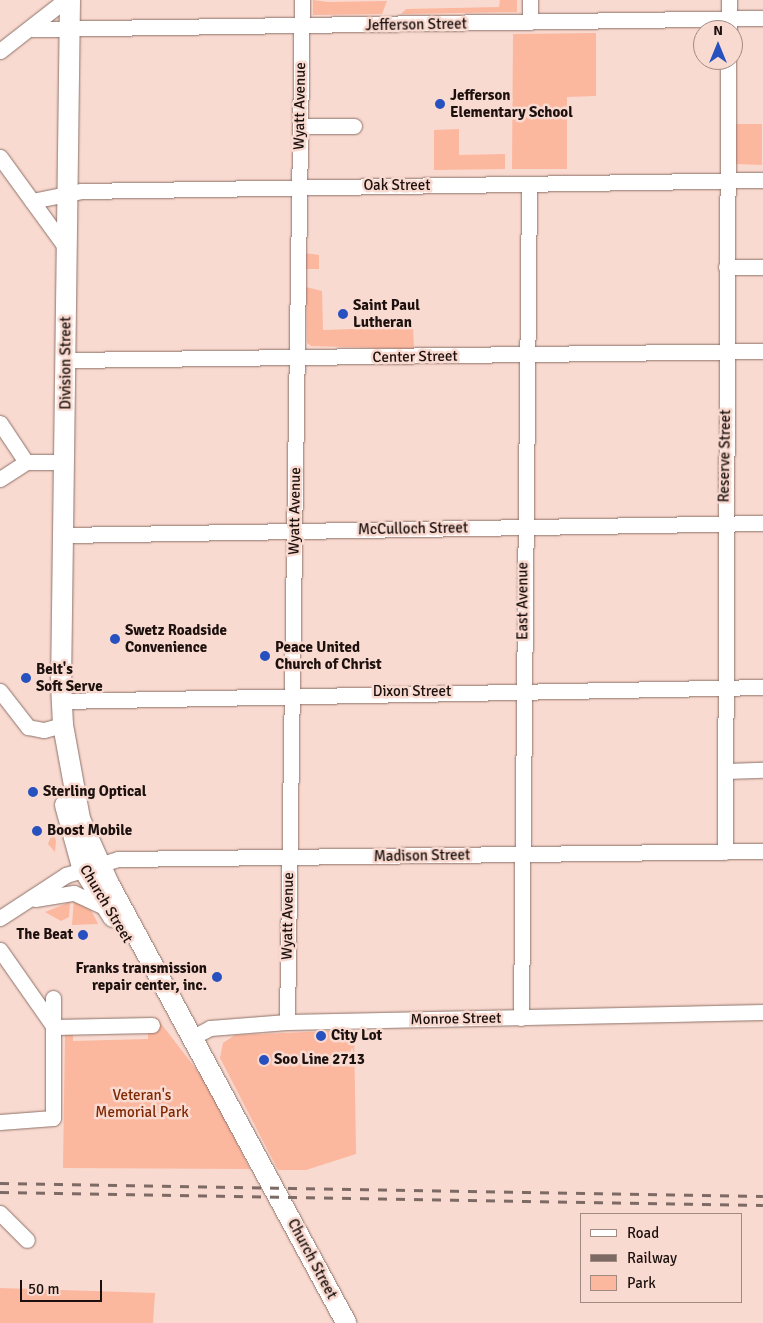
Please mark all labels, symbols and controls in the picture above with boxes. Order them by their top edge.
street label: Jefferson Street [365,15,467,35]
north arrow [693,20,743,70]
text: N [713,22,723,39]
street label: Wyatt Avenue [290,62,310,150]
place label: Jefferson Elementary School [450,86,573,121]
marker: Jefferson Elementary School [434,98,446,110]
street label: Oak Street [363,177,431,195]
place label: Saint Paul Lutheran [353,296,420,331]
marker: Saint Paul Lutheran [337,308,349,320]
street label: Division Street [57,316,75,410]
street label: Center Street [372,347,458,367]
street label: Reserve Street [715,409,735,503]
street label: Wyatt Avenue [285,467,305,555]
street label: McCulloch Street [358,519,468,539]
street label: East Avenue [514,562,532,640]
place label: Swetz Roadside Convenience [125,621,227,656]
marker: Swetz Roadside Convenience [109,633,121,645]
place label: Peace United Church of Christ [275,638,382,673]
marker: Peace United Church of Christ [259,650,271,662]
place label: Belt's Soft Serve [36,660,103,695]
marker: Belt's Soft Serve [20,672,32,684]
street label: Dixon Street [373,683,451,701]
place label: Sterling Optical [43,783,146,801]
marker: Sterling Optical [27,786,39,798]
place label: Boost Mobile [47,822,132,840]
marker: Boost Mobile [31,825,43,837]
street label: Madison Street [374,846,470,866]
street label: Church Street [76,862,136,946]
street label: Wyatt Avenue [278,872,298,960]
place label: The Beat [17,926,73,944]
marker: The Beat [77,929,89,941]
place label: Franks transmission repair center, inc. [75,959,207,994]
marker: Franks transmission repair center, inc. [211,971,223,983]
street label: Monroe Street [410,1009,502,1029]
place label: City Lot [331,1027,382,1045]
marker: City Lot [315,1030,327,1042]
place label: Soo Line 2713 [274,1051,365,1069]
marker: Soo Line 2713 [258,1054,270,1066]
park label: Veteran's Memorial Park [95,1086,189,1121]
legend [580,1213,743,1303]
street label: Church Street [283,1216,341,1302]
text: Road [627,1224,659,1242]
text: Railway [627,1249,677,1267]
scale bar [22,1270,105,1302]
text: Park [627,1274,656,1292]
text: 50 m [28,1280,59,1298]

